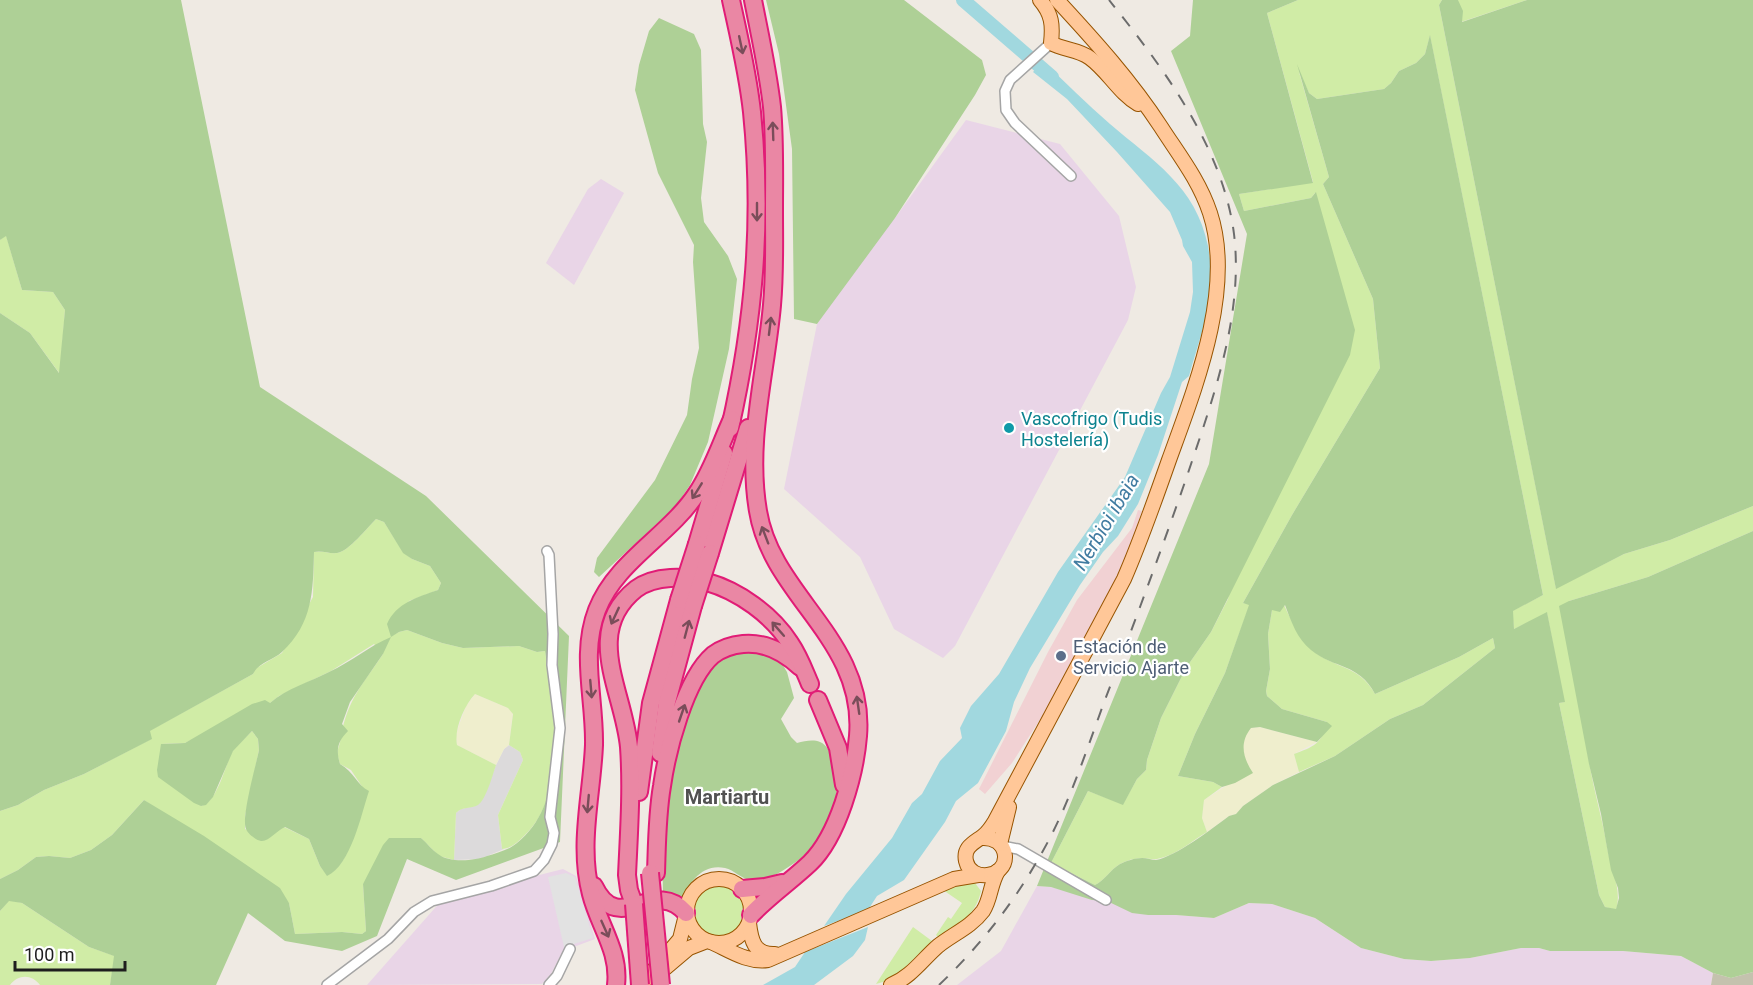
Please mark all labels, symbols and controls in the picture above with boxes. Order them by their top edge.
one-way arrow [735,35,747,54]
one-way arrow [767,121,778,141]
one-way arrow [751,201,763,221]
one-way arrow [764,316,775,336]
place label: Vascofrigo (Tudis Hostelería) [1021,408,1162,451]
marker: Vascofrigo (Tudis Hostelería) [1002,421,1016,435]
water label: Nerbioi ibaia [1068,469,1144,575]
one-way arrow [691,482,704,499]
one-way arrow [758,527,769,545]
one-way arrow [608,607,620,625]
one-way arrow [682,620,693,639]
one-way arrow [771,621,785,636]
place label: Estación de Servicio Ajarte [1073,636,1189,678]
marker: Estación de Servicio Ajarte [1054,649,1068,663]
one-way arrow [586,678,597,698]
one-way arrow [852,695,863,715]
one-way arrow [677,704,688,723]
district label: Martiartu [685,785,769,809]
one-way arrow [582,794,593,813]
one-way arrow [599,920,611,938]
scale bar [15,934,124,972]
text: 100 m [24,944,75,965]

